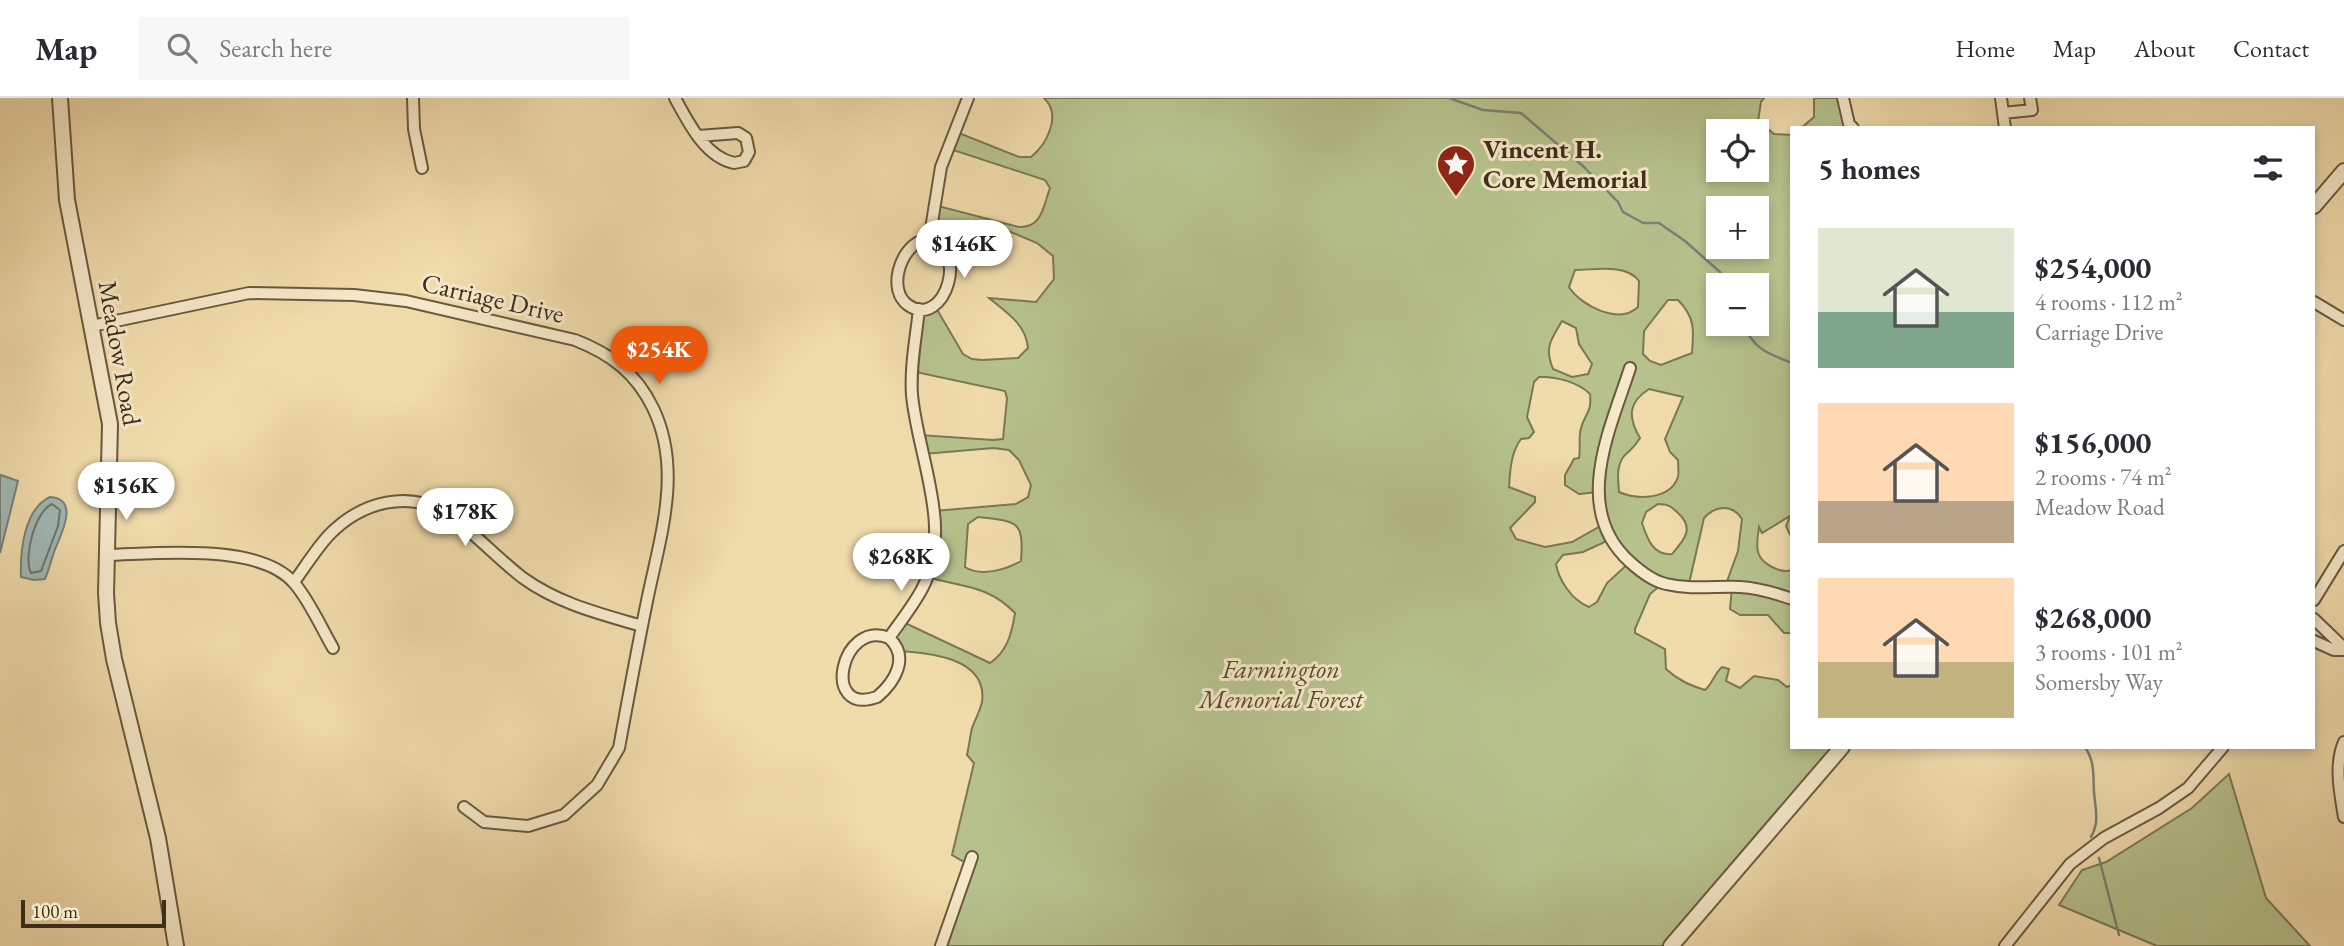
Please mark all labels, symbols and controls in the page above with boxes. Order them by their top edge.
search box [139,17,629,80]
text: Map [35,27,97,70]
icon: search [163,29,201,67]
text: Search here [219,31,332,65]
text: Home [1955,33,2015,64]
text: Map [2053,33,2096,64]
text: About [2134,33,2195,64]
text: Contact [2233,33,2309,64]
map controls [1706,119,1769,336]
button: locate [1706,119,1769,182]
place label: Vincent H. Core Memorial [1483,132,1647,196]
place icon: Vincent H. Core Memorial [1435,143,1477,198]
text: 5 homes [1818,149,1920,188]
icon: filters [2249,149,2287,187]
button: + [1706,196,1769,259]
pin: $146K [915,220,1013,280]
text: $146K [932,228,996,258]
text: $254,000 [2035,248,2151,287]
icon: home [1874,256,1958,340]
street label: Carriage Drive [418,265,568,331]
button: − [1706,273,1769,336]
street label: Meadow Road [91,278,150,429]
text: 4 rooms · 112 m² [2035,287,2183,317]
text: Carriage Drive [2035,317,2163,347]
pin: $254K [610,327,708,386]
text: $254K [627,334,691,364]
text: $156,000 [2035,423,2151,462]
icon: home [1874,431,1958,515]
pin: $156K [77,462,175,522]
text: 2 rooms · 74 m² [2035,462,2172,492]
text: $156K [94,470,158,500]
pin: $178K [416,489,514,548]
text: Meadow Road [2035,492,2165,522]
text: $178K [433,496,497,526]
pin: $268K [852,533,950,593]
text: $268K [869,541,933,571]
text: $268,000 [2035,598,2151,637]
icon: home [1874,606,1958,690]
text: 3 rooms · 101 m² [2035,637,2183,667]
park label: Farmington Memorial Forest [1197,652,1364,716]
text: Somersby Way [2035,667,2163,697]
scale bar [21,897,166,929]
text: 100 m [32,899,78,924]

